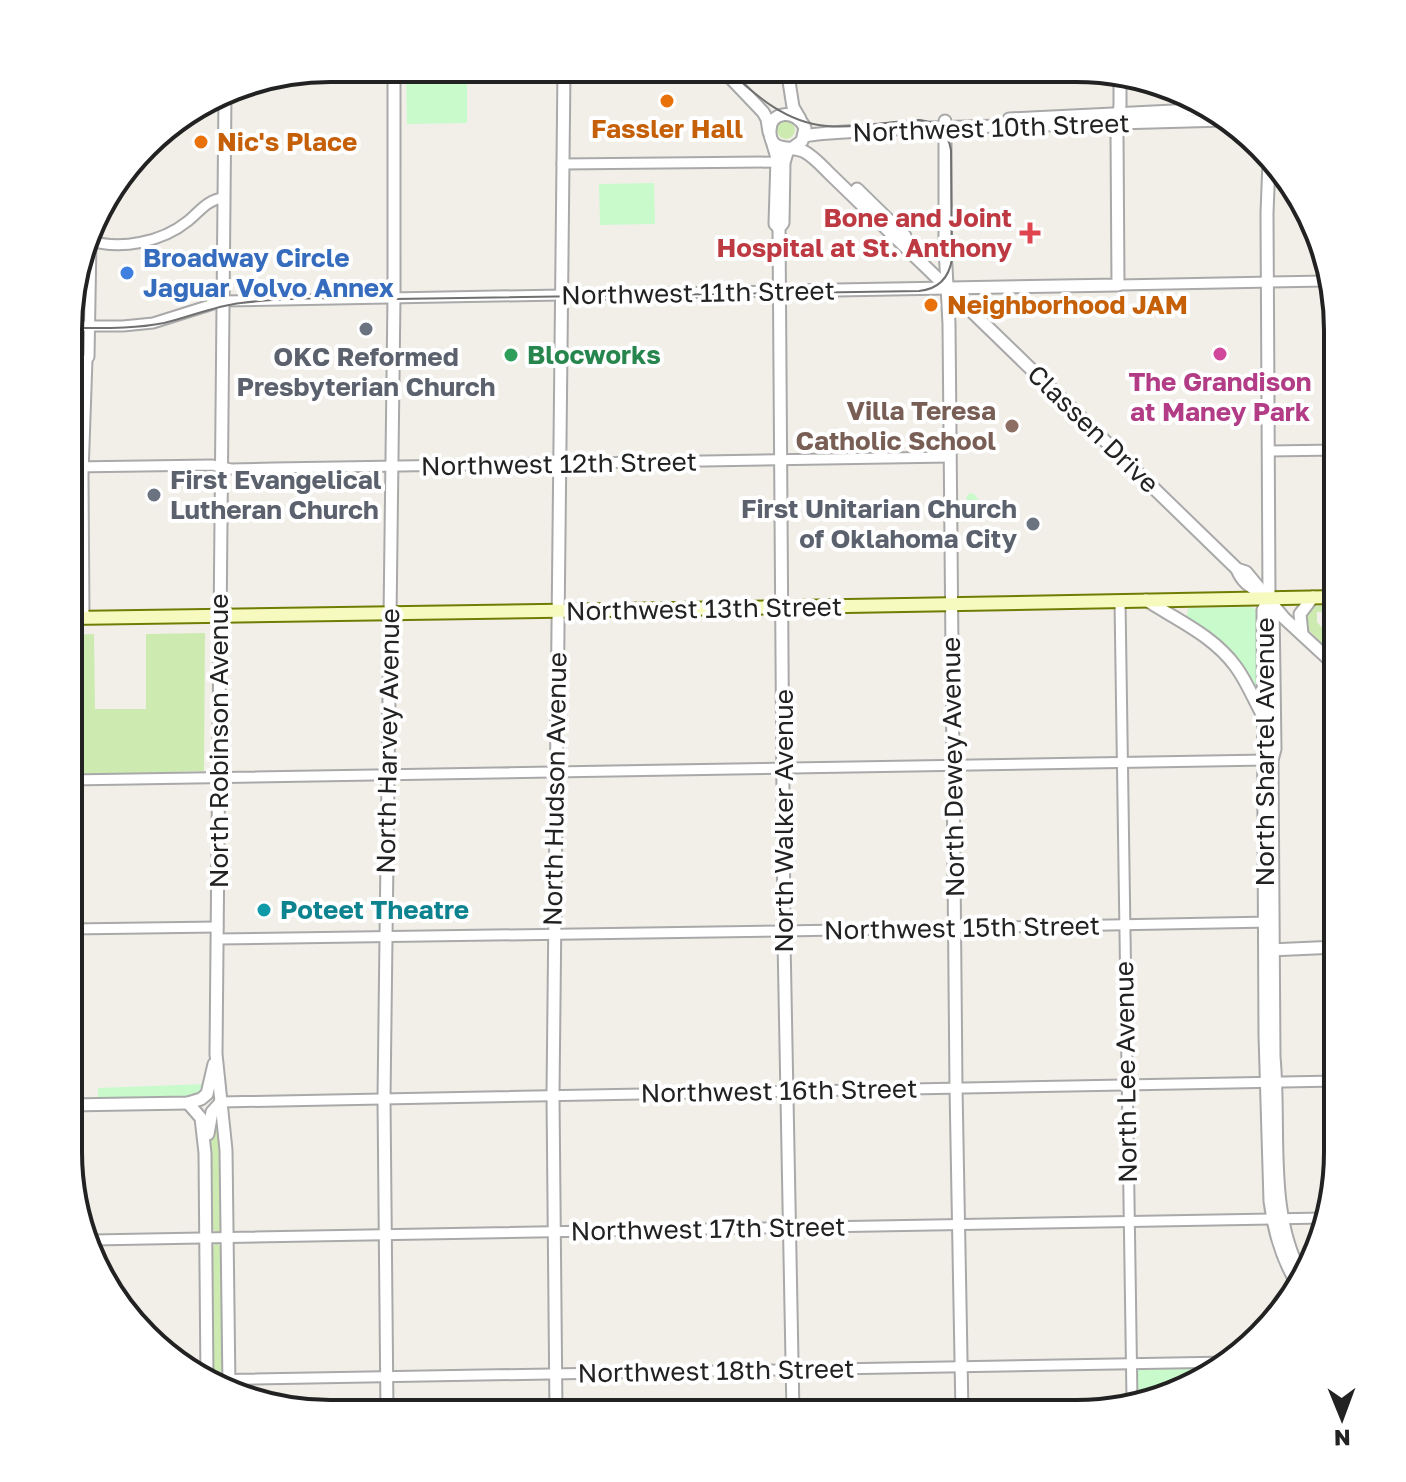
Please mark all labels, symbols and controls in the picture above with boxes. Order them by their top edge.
marker: Fassler Hall [658,92,676,110]
street label: Northwest 10th Street [852,107,1130,148]
place label: Fassler Hall [591,113,743,144]
place label: Nic's Place [217,126,357,157]
marker: Nic's Place [192,133,210,151]
place label: Bone and Joint Hospital at St. Anthony [716,202,1012,263]
marker: Bone and Joint Hospital at St. Anthony [1019,222,1041,244]
place label: Broadway Circle Jaguar Volvo Annex [143,242,394,303]
marker: Broadway Circle Jaguar Volvo Annex [118,264,136,282]
street label: Northwest 11th Street [561,275,835,310]
place label: Neighborhood JAM [947,289,1188,320]
marker: Neighborhood JAM [922,296,940,314]
marker: OKC Reformed Presbyterian Church [357,320,375,338]
place label: Blocworks [527,339,661,370]
place label: OKC Reformed Presbyterian Church [236,341,496,402]
marker: The Grandison at Maney Park [1211,345,1229,363]
marker: Blocworks [502,346,520,364]
street label: Classen Drive [1021,358,1165,499]
place label: The Grandison at Maney Park [1128,366,1312,427]
place label: Villa Teresa Catholic School [795,395,996,456]
marker: Villa Teresa Catholic School [1003,417,1021,435]
street label: Northwest 12th Street [421,446,697,481]
place label: First Evangelical Lutheran Church [170,464,382,525]
marker: First Evangelical Lutheran Church [145,486,163,504]
place label: First Unitarian Church of Oklahoma City [741,493,1017,554]
marker: First Unitarian Church of Oklahoma City [1024,515,1042,533]
street label: Northwest 13th Street [566,591,842,626]
street label: North Robinson Avenue [203,594,234,888]
street label: North Harvey Avenue [370,608,405,874]
street label: North Shartel Avenue [1249,618,1280,886]
street label: North Dewey Avenue [935,637,970,897]
street label: North Hudson Avenue [537,652,572,926]
street label: North Walker Avenue [768,689,799,953]
place label: Poteet Theatre [280,894,469,925]
marker: Poteet Theatre [255,901,273,919]
street label: Northwest 15th Street [824,910,1100,945]
street label: North Lee Avenue [1108,961,1143,1183]
street label: Northwest 16th Street [640,1073,918,1108]
street label: Northwest 17th Street [570,1211,846,1246]
street label: Northwest 18th Street [577,1353,855,1388]
north arrow [1302,1378,1382,1458]
text: N [1334,1425,1351,1452]

